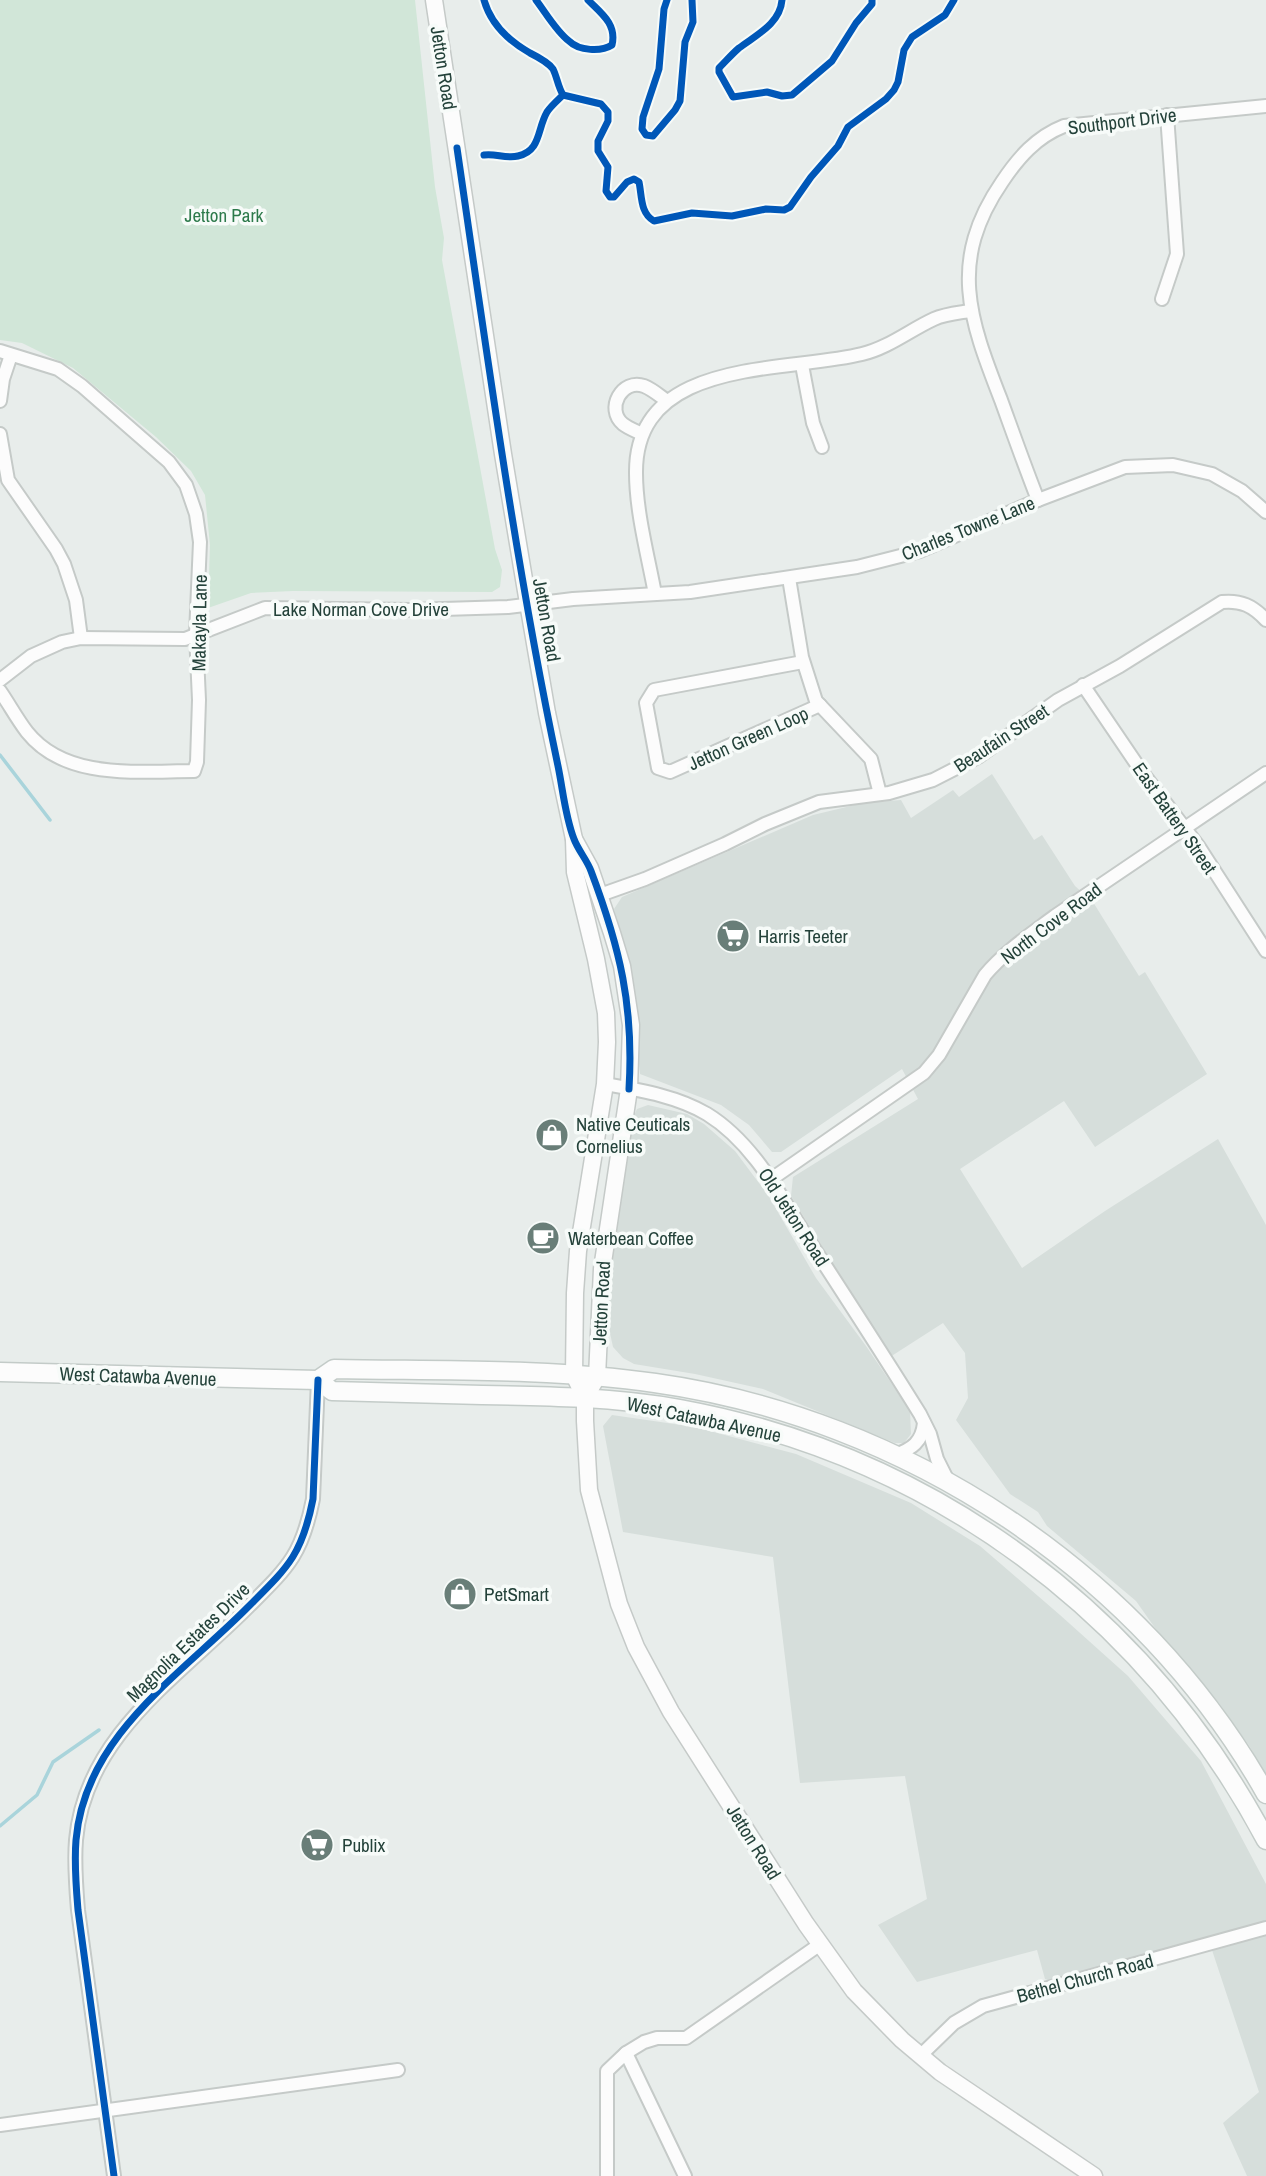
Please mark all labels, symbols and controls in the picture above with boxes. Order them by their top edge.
street label: Jetton Road [425,24,463,112]
street label: Southport Drive [1066,101,1178,141]
park label: Jetton Park [185,202,264,228]
street label: Charles Towne Lane [897,489,1039,567]
street label: Makayla Lane [185,574,213,672]
street label: Jetton Road [527,576,567,664]
street label: Lake Norman Cove Drive [273,596,449,622]
street label: Beaufain Street [949,697,1054,778]
street label: Jetton Green Loop [684,700,812,776]
street label: East Battery Street [1127,757,1224,880]
street label: North Cove Road [995,876,1107,970]
supermarket icon: Harris Teeter [714,917,752,955]
place label: Harris Teeter [758,923,849,949]
place label: Native Ceuticals Cornelius [576,1111,691,1159]
shop icon: Native Ceuticals Cornelius [533,1116,571,1154]
street label: Old Jetton Road [752,1163,836,1271]
cafe icon: Waterbean Coffee [524,1219,562,1257]
place label: Waterbean Coffee [568,1225,694,1251]
street label: Jetton Road [586,1260,616,1346]
street label: West Catawba Avenue [59,1360,217,1392]
street label: West Catawba Avenue [624,1390,784,1448]
shop icon: PetSmart [441,1575,479,1613]
street label: Magnolia Estates Drive [121,1576,255,1708]
place label: PetSmart [484,1581,550,1607]
street label: Jetton Road [721,1799,787,1885]
supermarket icon: Publix [298,1826,336,1864]
place label: Publix [342,1832,386,1858]
street label: Bethel Church Road [1014,1947,1156,2009]

